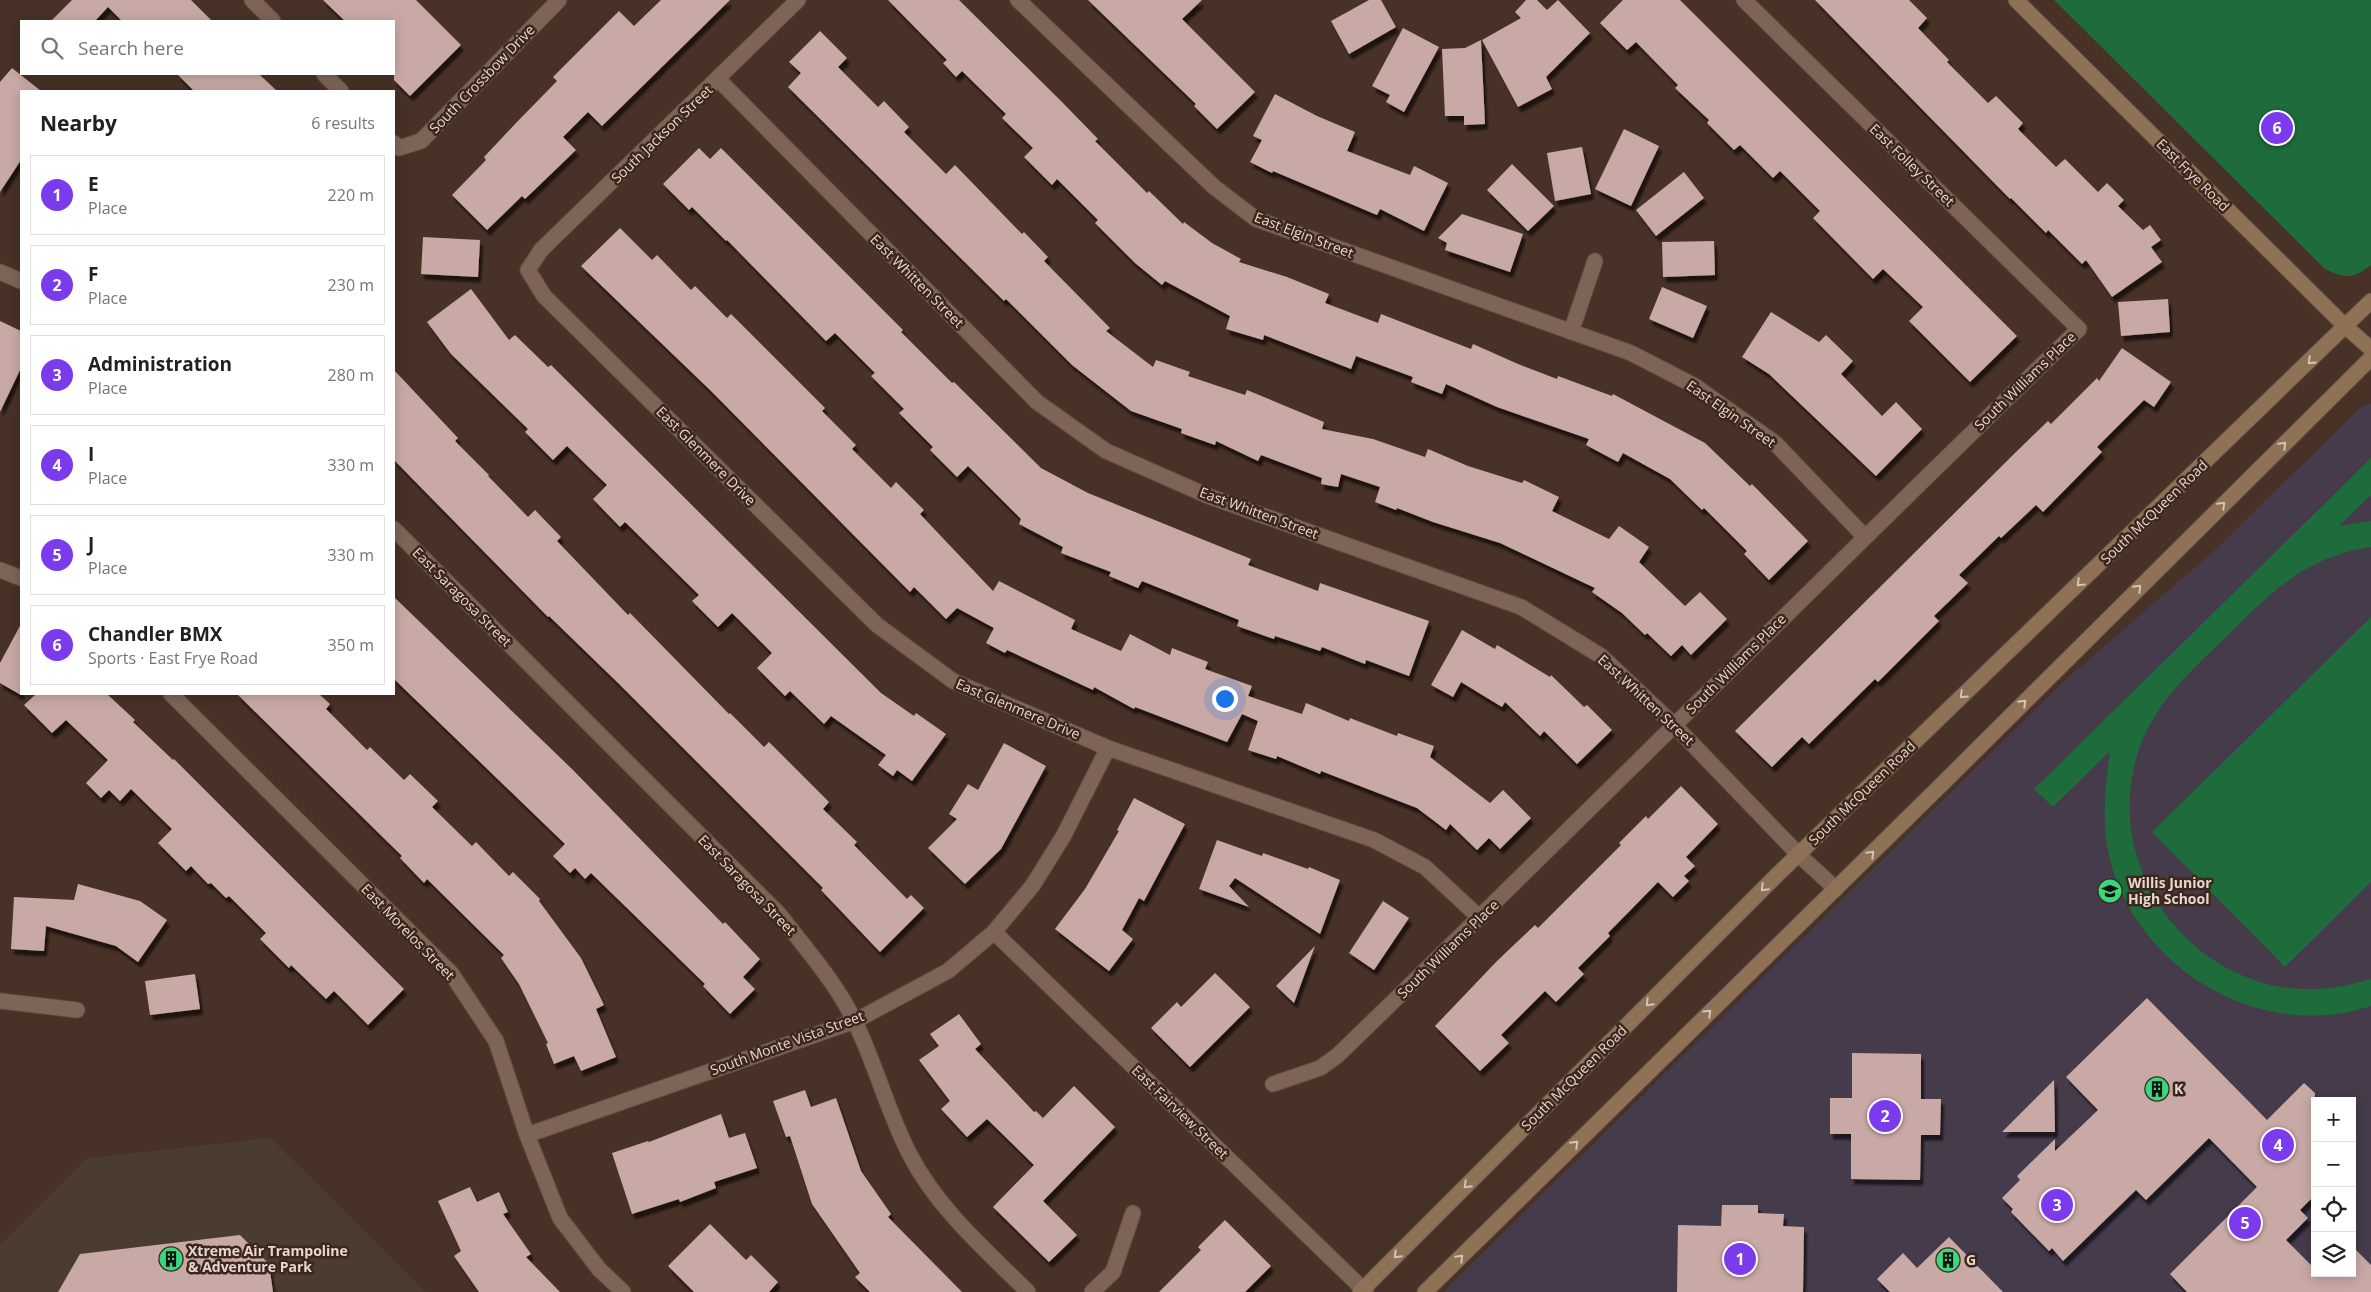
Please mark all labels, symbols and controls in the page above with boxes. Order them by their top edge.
search box [20,20,395,75]
street label: South Crossbow Drive [425,20,539,137]
icon: search [38,34,66,62]
text: Search here [78,35,184,61]
street label: South Jackson Street [607,80,716,187]
text: Nearby [40,109,117,137]
pin: 6 [2261,109,2293,147]
text: 6 results [311,112,375,134]
street label: East Folley Street [1866,119,1959,210]
street label: East Frye Road [2153,134,2234,215]
text: E [88,171,99,197]
text: 1 [52,184,62,206]
text: 220 m [328,184,374,206]
text: Place [88,197,127,219]
street label: East Elgin Street [1252,207,1356,262]
street label: East Whitten Street [866,230,968,332]
text: F [88,261,98,287]
text: 2 [52,274,62,296]
text: 230 m [328,274,374,296]
text: Place [88,287,127,309]
street label: South Williams Place [1970,327,2080,434]
text: Administration [88,351,232,377]
one-way arrow [2308,355,2317,364]
text: 3 [52,364,62,386]
text: 280 m [328,364,374,386]
street label: East Elgin Street [1683,376,1780,451]
text: Place [88,377,127,399]
street label: East Glenmere Drive [652,402,760,510]
text: I [88,441,94,467]
one-way arrow [2277,442,2286,451]
text: 4 [52,454,62,476]
text: 330 m [328,454,374,476]
street label: South McQueen Road [2096,455,2211,568]
text: Place [88,467,127,489]
street label: East Whitten Street [1197,482,1321,543]
one-way arrow [2216,502,2225,511]
text: J [88,531,94,557]
street label: East Saragosa Street [409,543,516,650]
text: 5 [52,544,62,566]
text: 330 m [328,544,374,566]
text: Place [88,557,127,579]
one-way arrow [2077,577,2086,586]
one-way arrow [2133,585,2142,594]
street label: South Williams Place [1681,609,1790,718]
text: Chandler BMX [88,621,223,647]
text: 6 [52,634,62,656]
text: 350 m [328,634,374,656]
text: Sports · East Frye Road [88,647,258,669]
street label: East Whitten Street [1594,650,1699,749]
street label: East Glenmere Drive [953,674,1083,743]
your location [1212,686,1238,712]
one-way arrow [1960,689,1969,698]
one-way arrow [2017,700,2026,709]
street label: South McQueen Road [1804,736,1919,849]
street label: East Saragosa Street [694,830,800,939]
one-way arrow [1865,851,1874,860]
place label: Willis Junior High School [2128,873,2212,908]
school or university icon: Willis Junior High School [2097,878,2123,904]
street label: East Morelos Street [357,879,459,984]
one-way arrow [1761,883,1770,892]
street label: South Williams Place [1393,895,1503,1002]
one-way arrow [1646,997,1655,1006]
street label: South Monte Vista Street [707,1006,866,1079]
one-way arrow [1702,1010,1711,1019]
street label: South McQueen Road [1517,1021,1631,1135]
street label: East Fairview Street [1128,1061,1233,1163]
building icon: K [2144,1076,2170,1102]
place label: K [2174,1079,2184,1098]
pin: 2 [1869,1097,1901,1135]
map controls [2311,1097,2356,1277]
button: + [2311,1097,2356,1142]
pin: 4 [2262,1126,2294,1164]
one-way arrow [1570,1140,1579,1149]
button: − [2311,1142,2356,1187]
one-way arrow [1464,1179,1473,1188]
pin: 3 [2041,1186,2073,1224]
button: locate [2311,1187,2356,1232]
pin: 5 [2229,1204,2261,1242]
button: layers [2311,1232,2356,1277]
pin: 1 [1724,1240,1756,1278]
place label: Xtreme Air Trampoline & Adventure Park [188,1241,348,1276]
building icon: Xtreme Air Trampoline & Adventure Park [158,1246,184,1272]
building icon: G [1935,1247,1961,1273]
one-way arrow [1394,1249,1403,1258]
place label: G [1966,1250,1976,1269]
one-way arrow [1454,1255,1463,1264]

